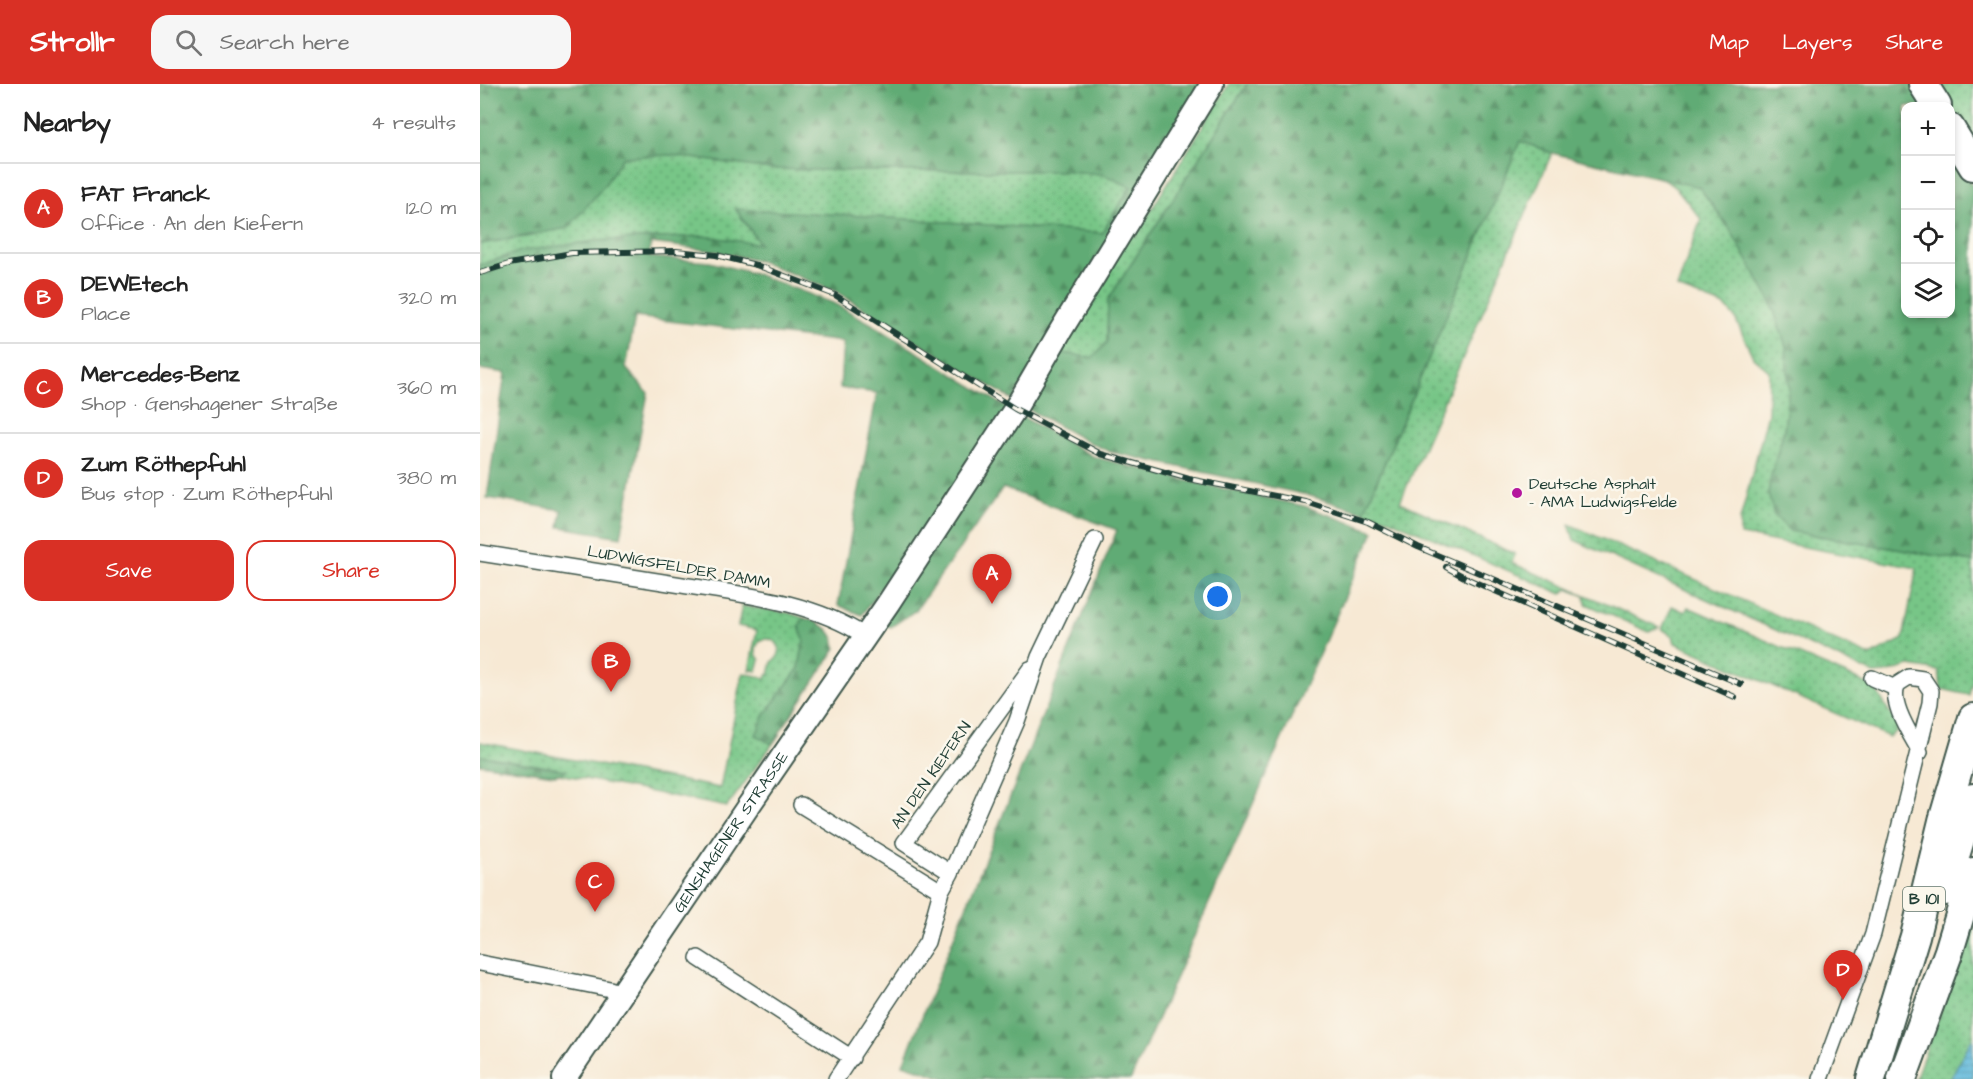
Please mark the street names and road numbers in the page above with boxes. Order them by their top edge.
street label: LUDWIGSFELDER DAMM [586,540,772,594]
street label: AN DEN KIEFERN [886,717,976,833]
street label: GENSHAGENER STRASSE [668,747,794,917]
road number: B 101 [1903,887,1945,911]

